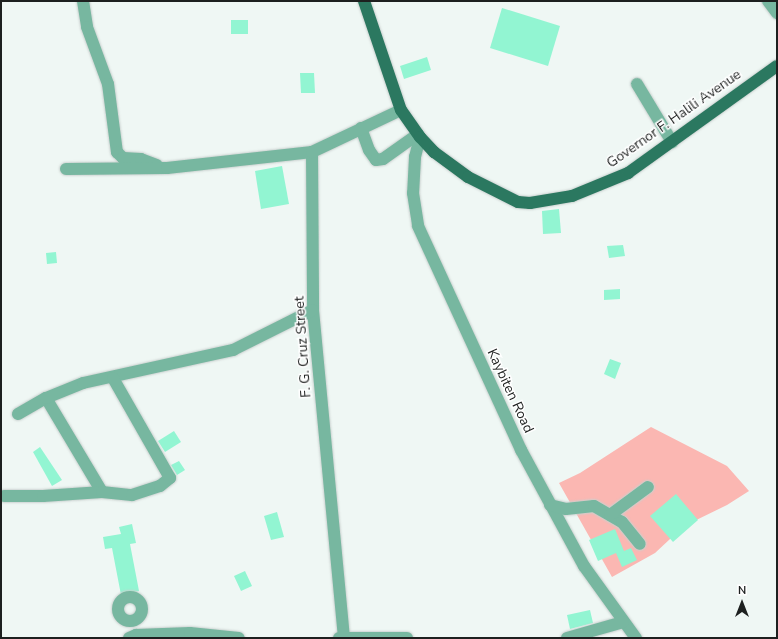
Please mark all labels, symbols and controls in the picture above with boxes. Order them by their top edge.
street label: Governor F. Halili Avenue [604,66,744,172]
street label: F. G. Cruz Street [291,296,315,398]
street label: Kaybiten Road [483,346,537,436]
north arrow [722,583,762,623]
text: N [738,583,746,598]

